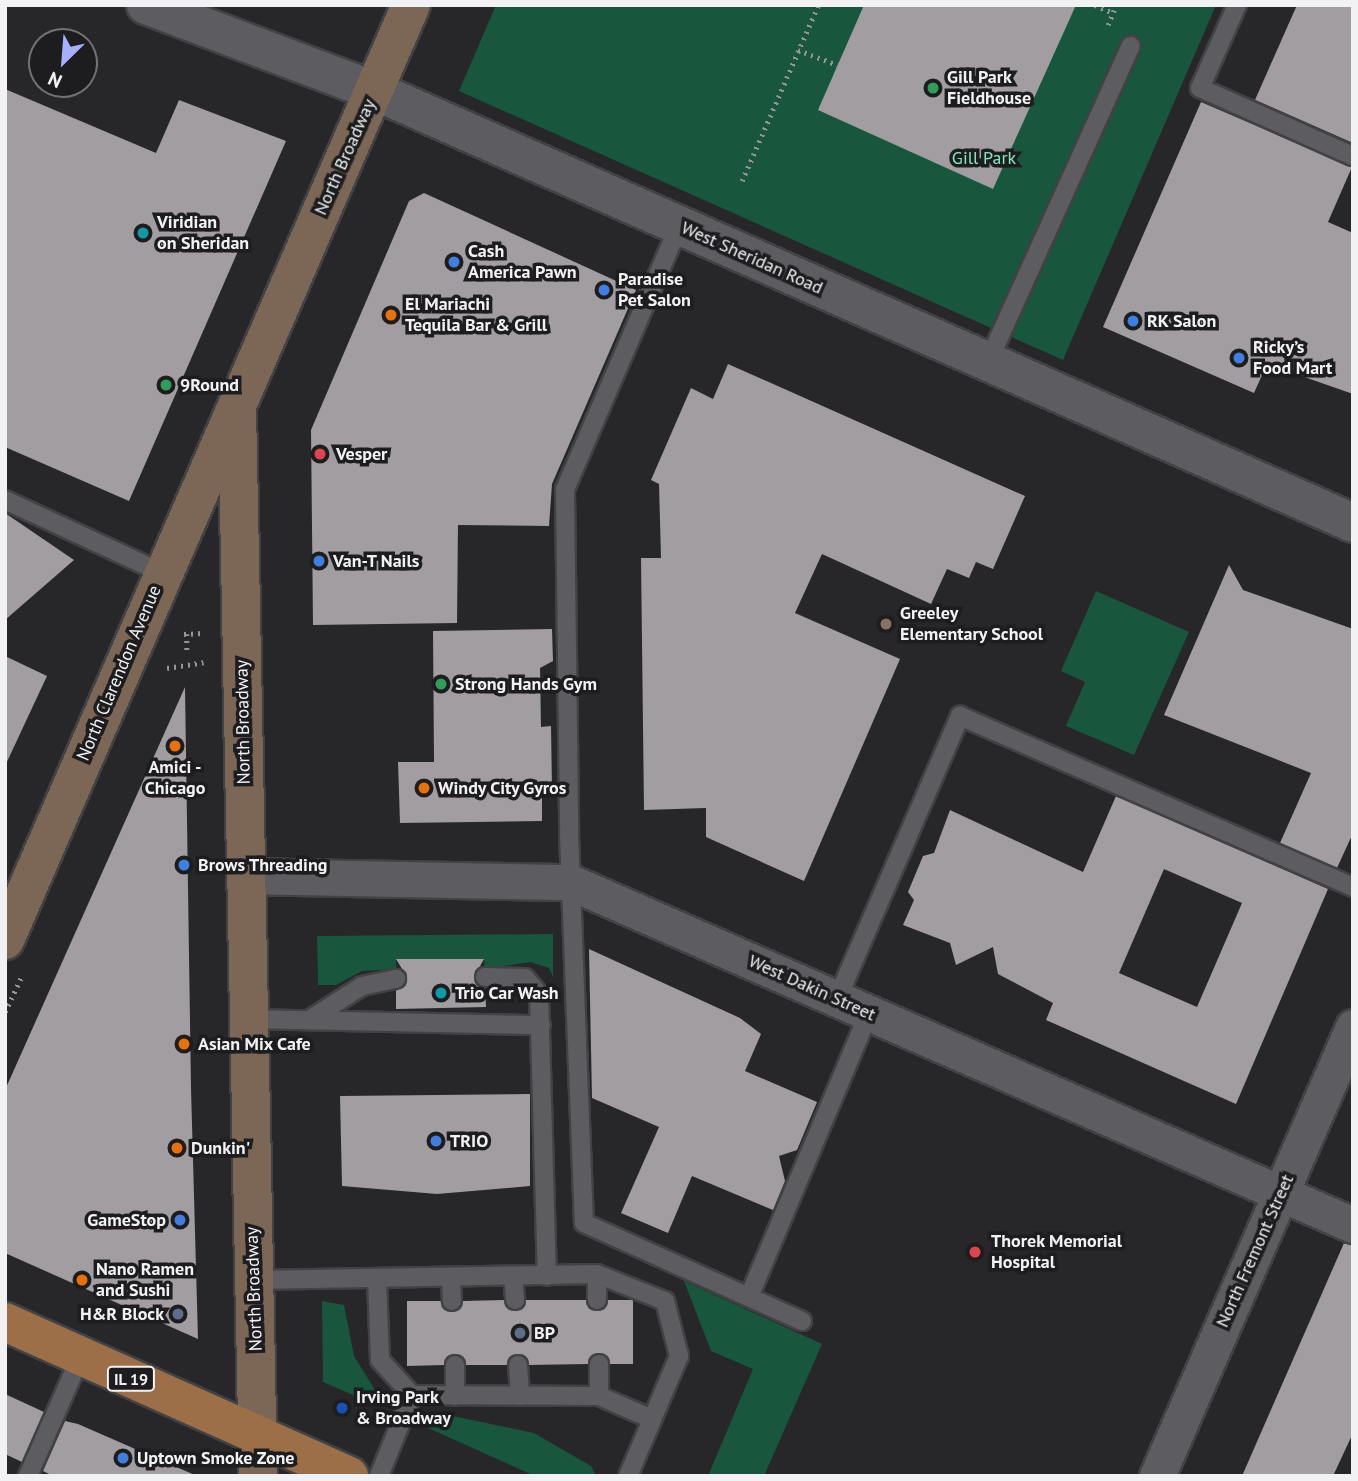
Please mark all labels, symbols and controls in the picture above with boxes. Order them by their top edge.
north arrow [28,28,98,98]
text: N [44,67,66,94]
place label: Gill Park Fieldhouse [947,67,1031,110]
marker: Gill Park Fieldhouse [925,80,941,96]
street label: North Broadway [310,96,380,218]
park label: Gill Park [952,147,1016,169]
place label: Viridian on Sheridan [157,212,249,255]
street label: West Sheridan Road [678,217,826,299]
marker: Viridian on Sheridan [135,225,151,241]
place label: Cash America Pawn [468,241,576,284]
marker: Cash America Pawn [446,254,462,270]
place label: Paradise Pet Salon [618,269,691,312]
marker: Paradise Pet Salon [596,282,612,298]
place label: El Mariachi Tequila Bar & Grill [405,294,547,336]
marker: El Mariachi Tequila Bar & Grill [383,307,399,323]
place label: RK Salon [1147,310,1217,332]
marker: RK Salon [1125,313,1141,329]
place label: Ricky’s Food Mart [1253,337,1332,380]
marker: Ricky’s Food Mart [1231,350,1247,366]
place label: 9Round [180,374,239,396]
marker: 9Round [158,377,174,393]
place label: Vesper [336,443,387,465]
marker: Vesper [310,444,330,464]
place label: Van-T Nails [333,550,420,572]
marker: Van-T Nails [311,553,327,569]
street label: North Clarendon Avenue [72,582,166,764]
place label: Greeley Elementary School [900,603,1044,646]
marker: Greeley Elementary School [878,616,894,632]
street label: North Broadway [231,660,255,784]
place label: Strong Hands Gym [455,673,597,695]
marker: Strong Hands Gym [433,676,449,692]
marker: Amici - Chicago [167,738,183,754]
place label: Amici - Chicago [145,757,205,800]
place label: Windy City Gyros [438,777,568,799]
marker: Windy City Gyros [416,780,432,796]
place label: Brows Threading [198,854,328,876]
marker: Brows Threading [176,857,192,873]
street label: West Dakin Street [745,950,879,1026]
place label: Trio Car Wash [455,982,559,1004]
marker: Trio Car Wash [433,985,449,1001]
place label: Asian Mix Cafe [198,1033,311,1055]
marker: Asian Mix Cafe [176,1036,192,1052]
place label: TRIO [450,1130,488,1152]
marker: TRIO [428,1133,444,1149]
place label: Dunkin' [191,1137,250,1159]
marker: Dunkin' [169,1140,185,1156]
street label: North Fremont Street [1212,1171,1298,1331]
place label: GameStop [87,1209,166,1231]
marker: GameStop [172,1212,188,1228]
street label: North Broadway [241,1226,267,1352]
place label: Thorek Memorial Hospital [991,1231,1123,1274]
marker: Thorek Memorial Hospital [965,1242,985,1262]
place label: Nano Ramen and Sushi [96,1259,194,1302]
marker: Nano Ramen and Sushi [74,1272,90,1288]
place label: H&R Block [80,1303,164,1325]
marker: H&R Block [170,1306,186,1322]
place label: BP [534,1322,555,1344]
marker: BP [512,1325,528,1341]
road number: IL 19 [106,1366,156,1392]
place label: Irving Park & Broadway [356,1387,451,1430]
marker: Irving Park & Broadway [334,1400,350,1416]
place label: Uptown Smoke Zone [137,1447,295,1469]
marker: Uptown Smoke Zone [115,1450,131,1466]

